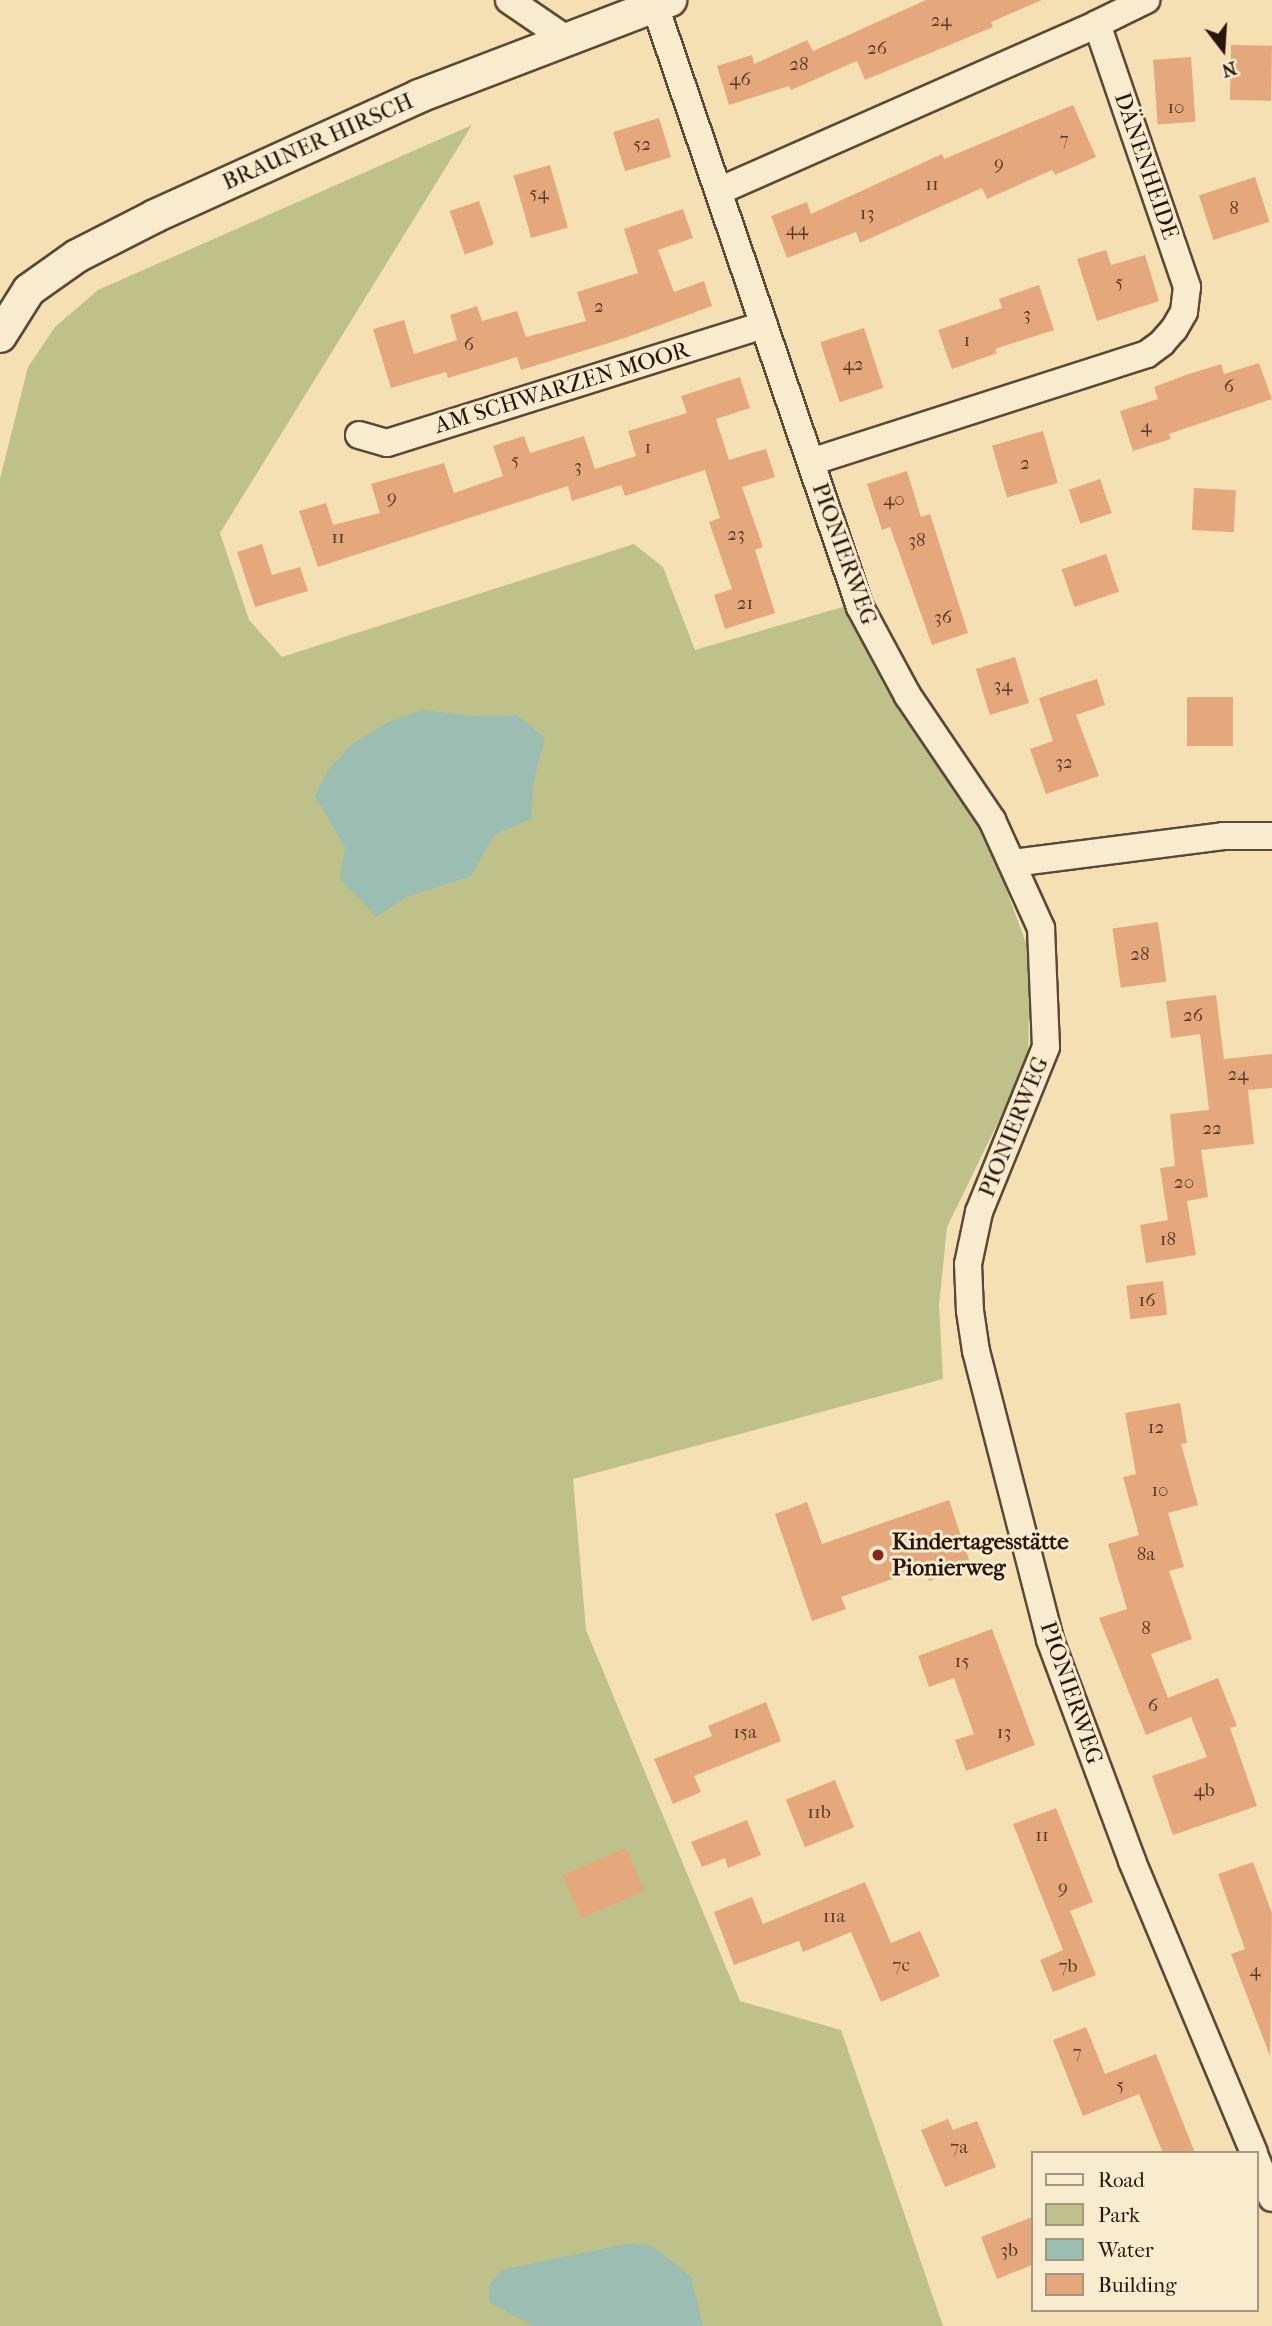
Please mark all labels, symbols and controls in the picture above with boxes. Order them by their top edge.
house number: 24 [931,10,951,32]
north arrow [1188,14,1258,84]
house number: 26 [867,38,887,60]
house number: 28 [789,54,809,76]
text: N [1219,56,1239,82]
house number: 46 [729,69,751,91]
street label: BRAUNER HIRSCH [218,87,418,197]
street label: DÄNENHEIDE [1108,89,1184,243]
house number: 10 [1167,97,1185,119]
house number: 7 [1059,129,1069,151]
house number: 52 [633,134,651,156]
house number: 9 [994,153,1004,175]
house number: 11 [925,174,939,196]
house number: 54 [529,183,549,205]
house number: 8 [1229,198,1239,220]
house number: 13 [860,203,874,225]
house number: 44 [786,219,808,241]
house number: 5 [1115,272,1123,294]
house number: 2 [594,296,604,318]
house number: 3 [1023,304,1031,326]
house number: 1 [964,330,970,352]
house number: 6 [464,334,474,356]
street label: AM SCHWARZEN MOOR [431,336,693,440]
house number: 42 [843,354,863,376]
house number: 6 [1224,376,1234,398]
house number: 4 [1140,416,1152,438]
house number: 1 [645,437,651,459]
house number: 5 [511,450,519,472]
house number: 2 [1020,453,1030,475]
house number: 3 [574,456,582,478]
street label: PIONIERWEG [806,479,882,629]
house number: 9 [387,487,397,509]
house number: 40 [883,489,905,511]
house number: 23 [727,524,745,546]
house number: 11 [331,527,345,549]
house number: 38 [908,530,926,552]
house number: 21 [737,593,753,615]
house number: 36 [934,607,952,629]
house number: 34 [993,675,1013,697]
house number: 32 [1055,752,1073,774]
house number: 28 [1130,944,1150,966]
house number: 26 [1183,1005,1203,1027]
street label: PIONIERWEG [973,1053,1055,1201]
house number: 24 [1228,1064,1248,1086]
house number: 22 [1202,1118,1222,1140]
house number: 20 [1174,1172,1194,1194]
house number: 18 [1160,1229,1176,1251]
house number: 16 [1139,1290,1155,1312]
house number: 12 [1148,1417,1164,1439]
house number: 10 [1151,1480,1169,1502]
place label: Kindertagesstätte Pionierweg [892,1528,1069,1582]
house number: 8a [1137,1544,1155,1566]
marker: Kindertagesstätte Pionierweg [870,1547,886,1563]
street label: PIONIERWEG [1034,1618,1108,1768]
house number: 8 [1141,1618,1151,1640]
house number: 15 [955,1651,969,1673]
house number: 6 [1148,1695,1158,1717]
house number: 15a [733,1722,757,1744]
house number: 13 [997,1722,1011,1744]
house number: 4b [1193,1780,1215,1802]
house number: 11b [807,1802,831,1824]
house number: 11 [1035,1825,1049,1847]
house number: 9 [1058,1877,1068,1899]
house number: 11a [823,1906,845,1928]
house number: 7c [892,1955,910,1977]
house number: 7b [1058,1956,1078,1978]
house number: 4 [1249,1960,1261,1982]
house number: 7 [1072,2042,1082,2064]
house number: 5 [1116,2075,1124,2097]
house number: 7a [950,2137,968,2159]
legend [1030,2151,1258,2312]
text: Road [1098,2168,1145,2192]
text: Park [1098,2203,1140,2227]
text: Water [1098,2238,1154,2262]
house number: 3b [1000,2240,1018,2262]
text: Building [1098,2273,1176,2297]

